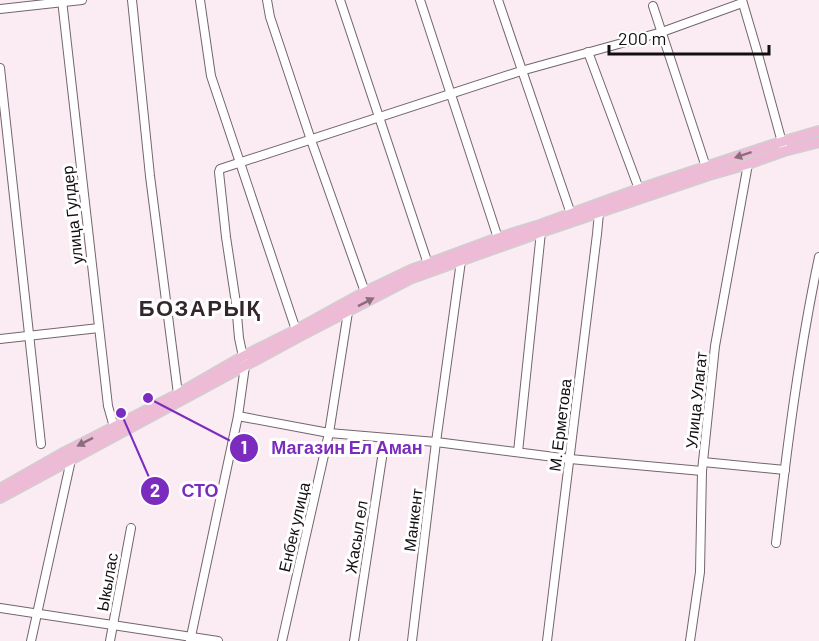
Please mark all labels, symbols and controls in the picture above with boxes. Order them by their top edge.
scale bar [609,18,770,56]
text: 200 m [618,27,666,49]
one-way arrow [734,150,752,160]
street label: улица Гулдер [57,165,86,265]
district label: БОЗАРЫҚ [139,294,261,321]
one-way arrow [358,298,375,307]
street label: Улица Улагат [681,350,710,449]
street label: М. Ерметова [544,377,575,472]
callout: Магазин Ел Аман [229,430,435,466]
text: 1 [241,436,247,458]
text: Магазин Ел Аман [271,436,423,458]
one-way arrow [77,437,94,447]
callout: СТО [140,473,231,509]
text: 2 [150,479,160,501]
text: СТО [181,479,219,501]
street label: Енбек улица [274,480,313,574]
street label: Манкент [399,487,426,553]
street label: Жасыл ел [340,499,371,575]
street label: Ыкылас [92,551,121,613]

